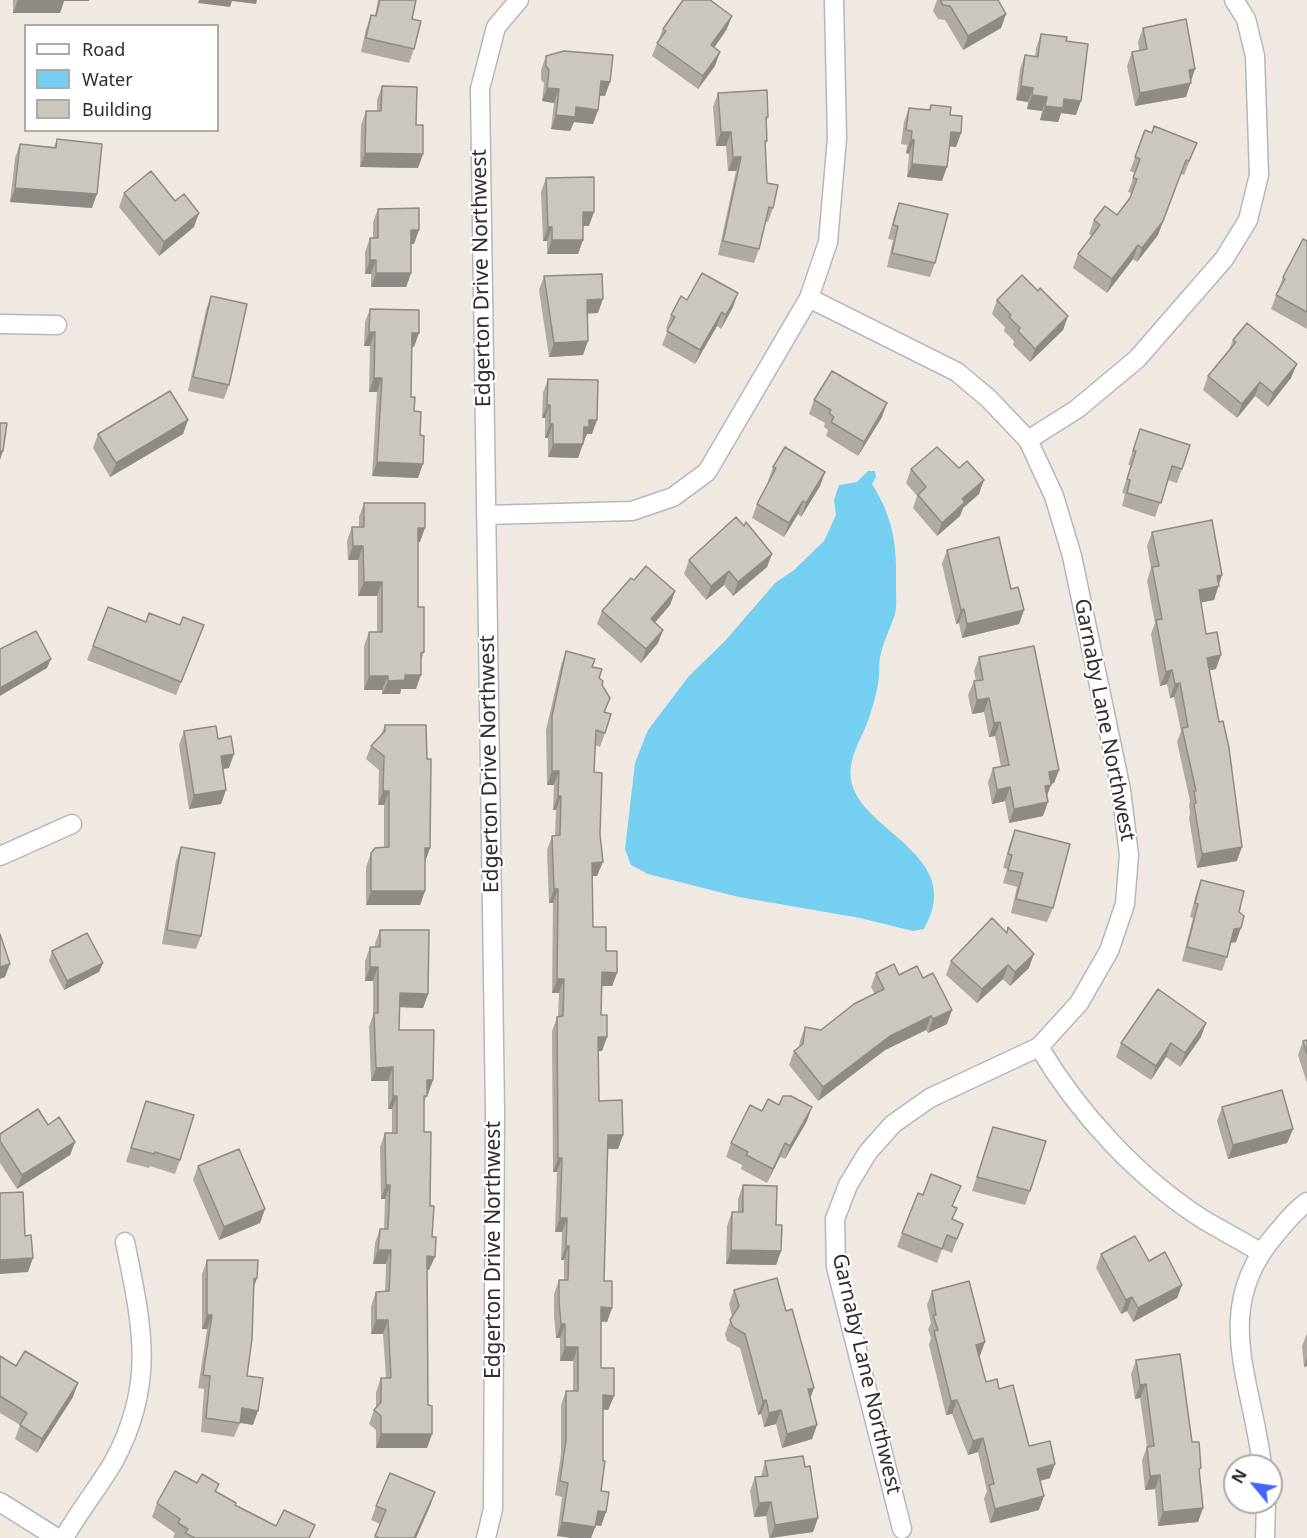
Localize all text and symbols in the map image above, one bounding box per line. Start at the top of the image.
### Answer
legend [24,24,219,132]
text: Road [82,37,125,61]
text: Water [82,67,133,91]
text: Building [82,97,152,121]
street label: Edgerton Drive Northwest [467,149,497,407]
street label: Garnaby Lane Northwest [1068,597,1140,843]
street label: Edgerton Drive Northwest [475,635,505,893]
street label: Edgerton Drive Northwest [481,1121,507,1379]
street label: Garnaby Lane Northwest [826,1251,906,1497]
north arrow [1223,1454,1283,1514]
text: N [1226,1465,1252,1487]

